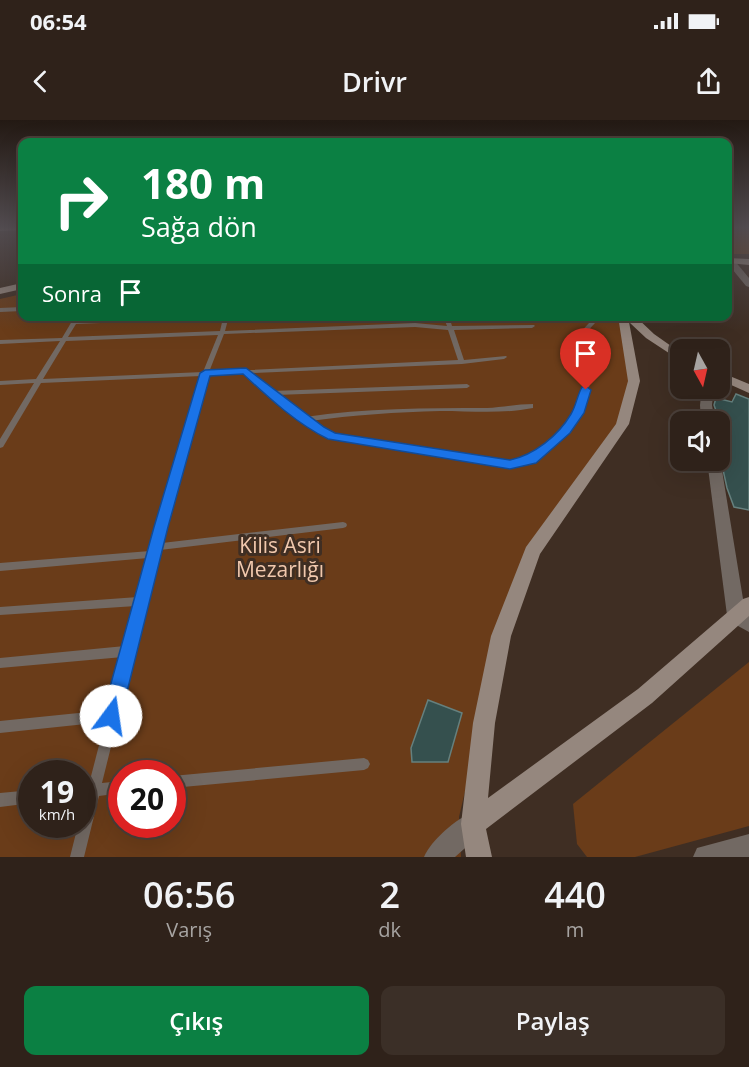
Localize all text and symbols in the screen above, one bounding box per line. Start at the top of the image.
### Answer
text: 06:54 [30,6,87,36]
text: Drivr [342,63,407,100]
icon: back [24,65,57,98]
icon: share [692,65,725,98]
text: 180 m [141,154,265,211]
icon: right [42,162,120,240]
text: Sağa dön [141,208,257,245]
icon: arrive [114,276,147,309]
text: Sonra [42,278,102,308]
pin [560,328,611,390]
icon: arrive [569,337,602,370]
north arrow [670,339,730,399]
map controls [670,339,730,471]
button: sound [670,411,730,471]
park label: Kilis Asri Mezarlığı [236,531,324,583]
position arrow [79,684,143,748]
speed limit sign: 20 [108,760,186,838]
text: 19 [40,771,74,812]
text: km/h [39,804,75,824]
text: 06:56 [143,870,235,919]
text: 2 [379,870,400,919]
text: 440 [544,870,606,919]
text: Varış [166,916,212,943]
text: dk [378,916,401,943]
text: m [566,916,584,943]
button: Çıkış [24,986,369,1055]
button: Paylaş [381,986,725,1055]

